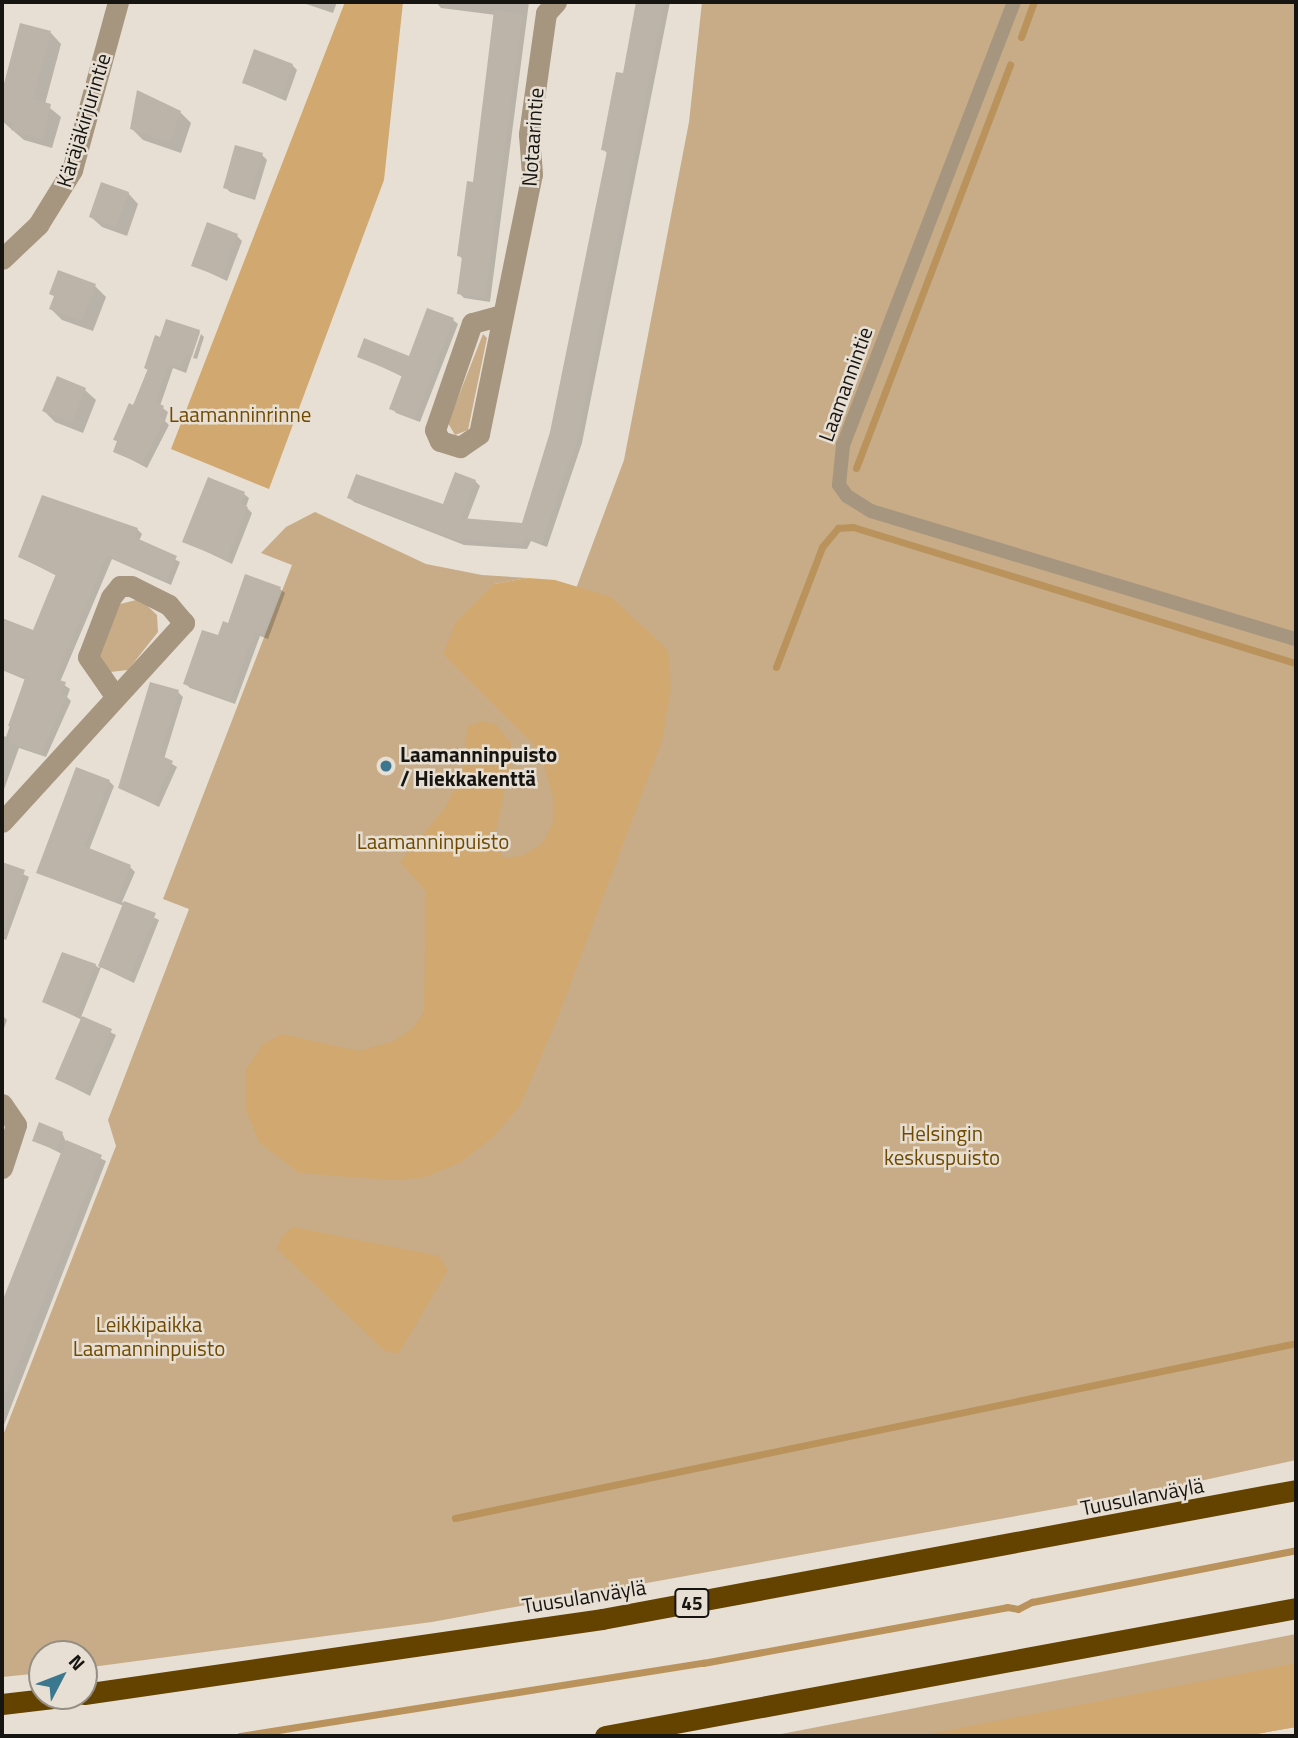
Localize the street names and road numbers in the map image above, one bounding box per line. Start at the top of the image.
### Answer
street label: Käräjäkirjurintie [51,50,115,190]
street label: Notaarintie [516,87,548,187]
street label: Laamannintie [813,323,877,445]
street label: Tuusulanväylä [1078,1472,1206,1520]
street label: Tuusulanväylä [520,1574,648,1618]
road number: 45 [673,1588,711,1618]

